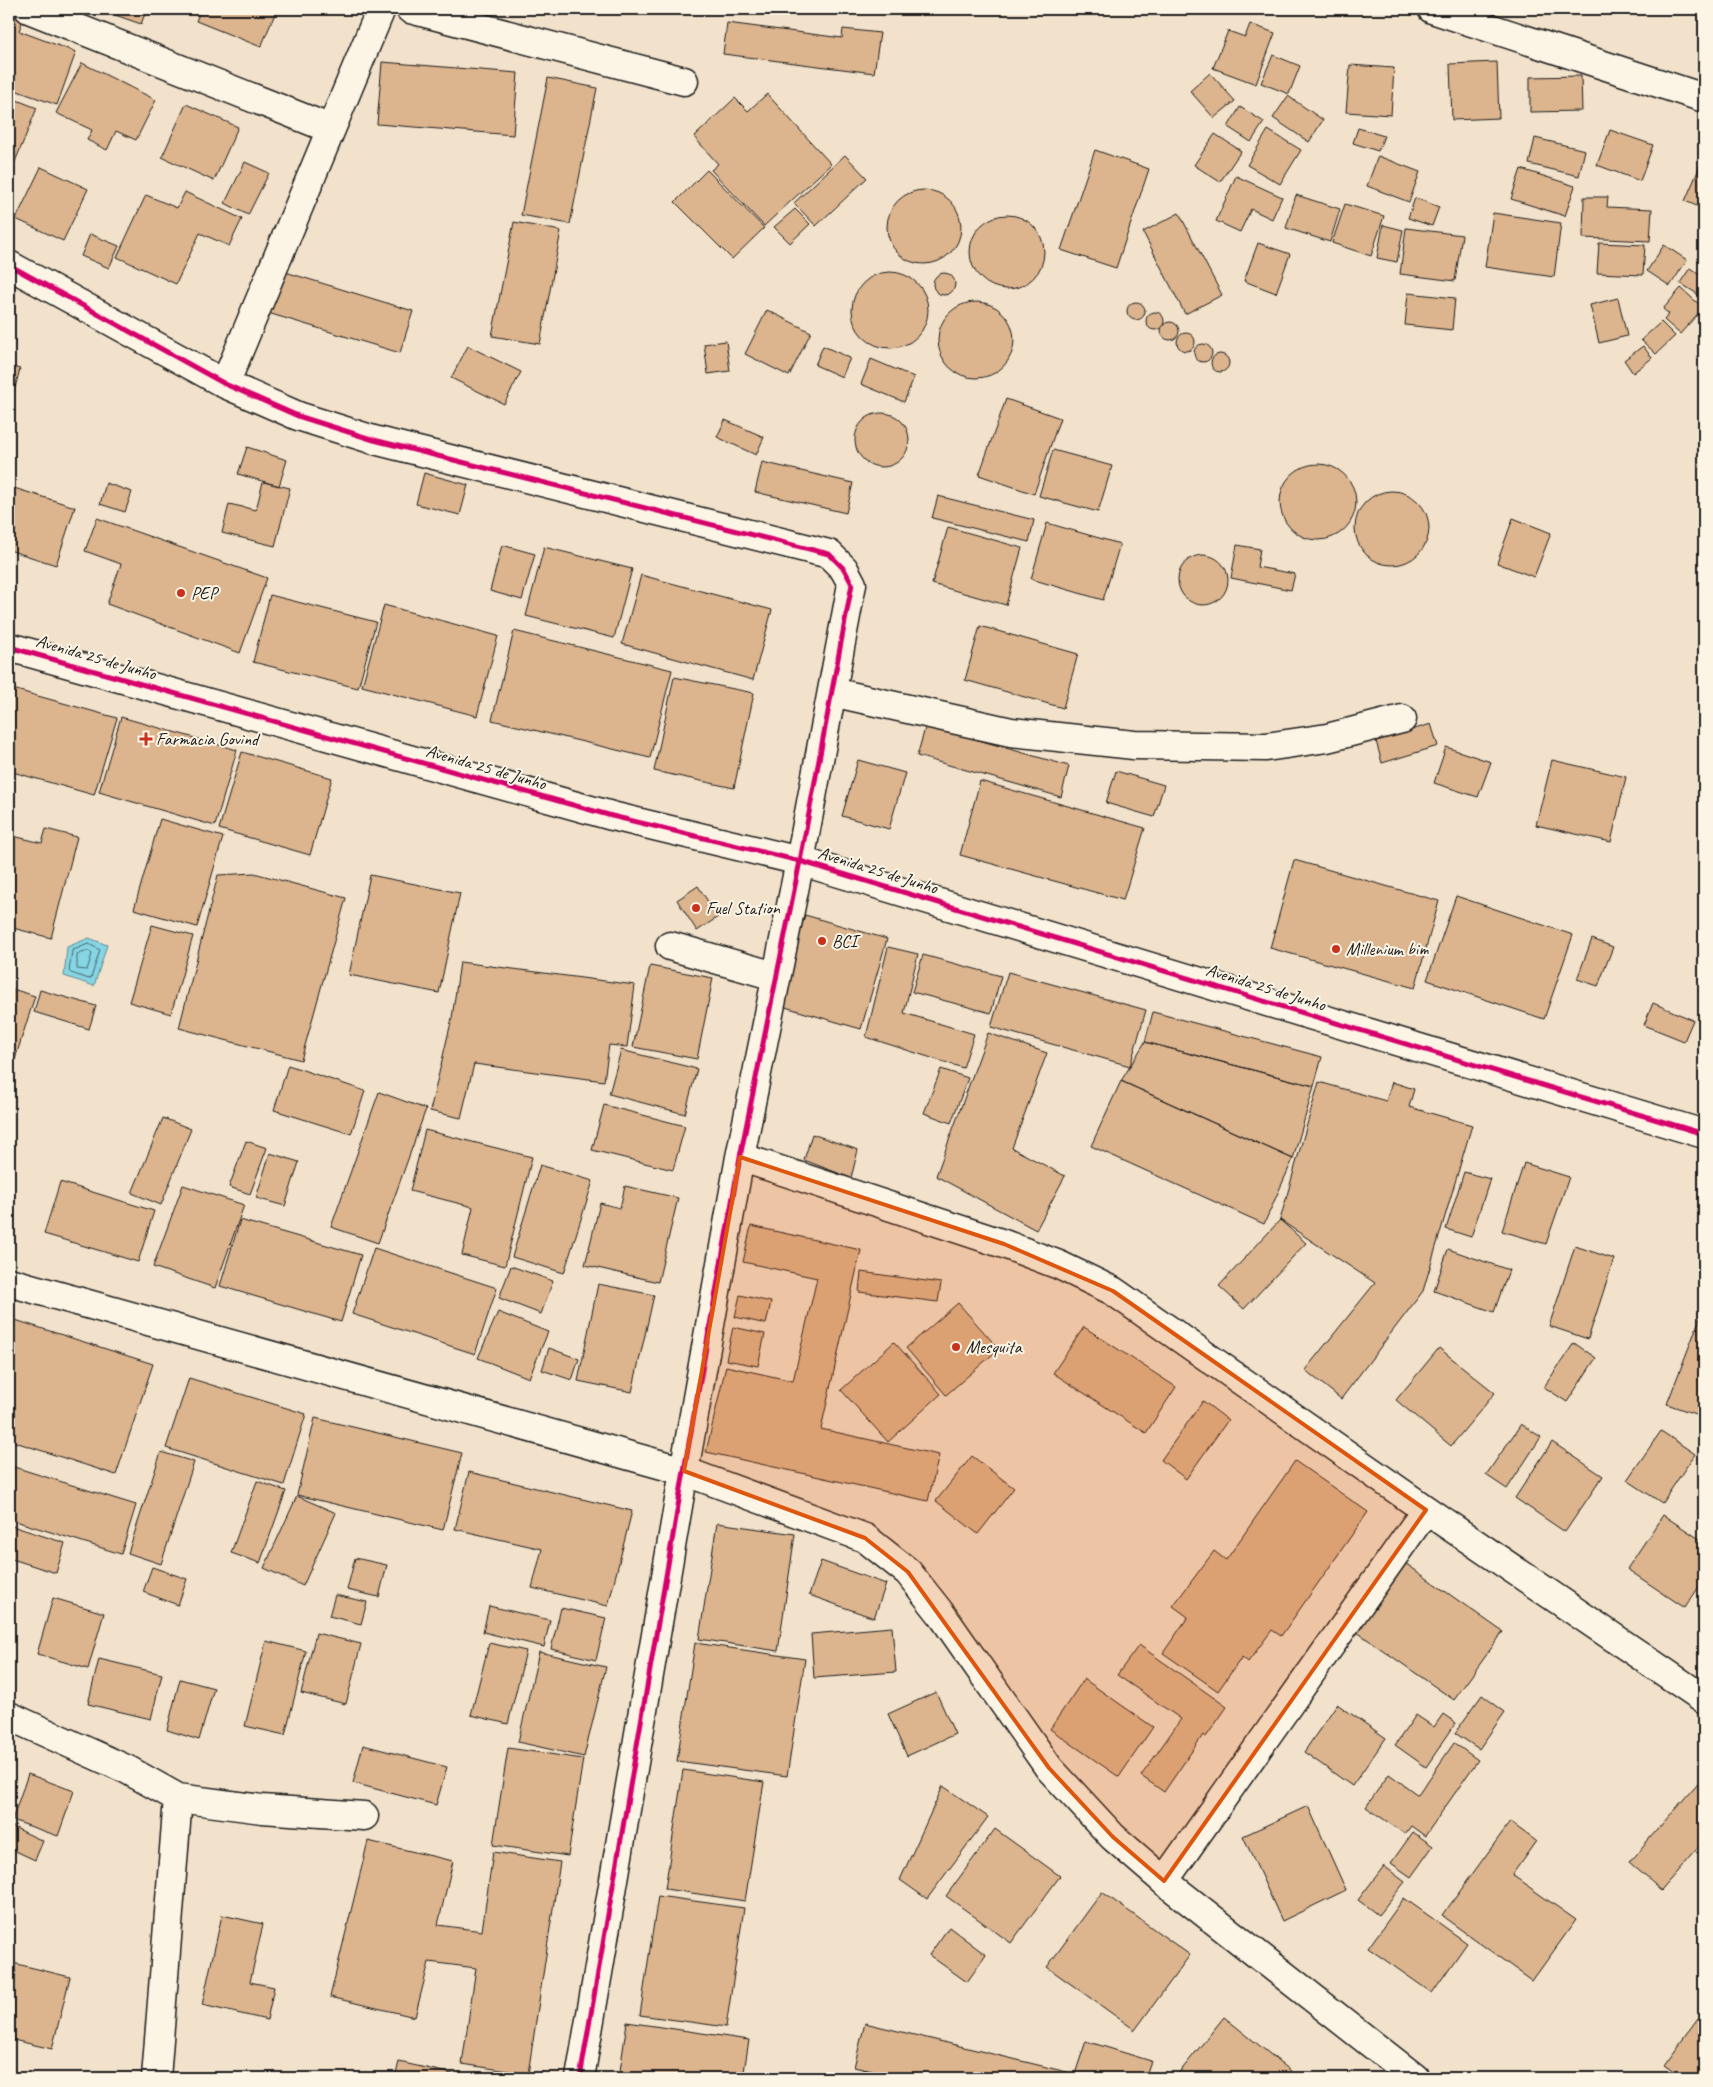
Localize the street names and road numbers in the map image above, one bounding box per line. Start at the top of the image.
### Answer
street label: Avenida 25 de Junho [34,629,160,685]
street label: Avenida 25 de Junho [424,739,550,795]
street label: Avenida 25 de Junho [816,841,942,899]
street label: Avenida 25 de Junho [1204,958,1330,1016]

